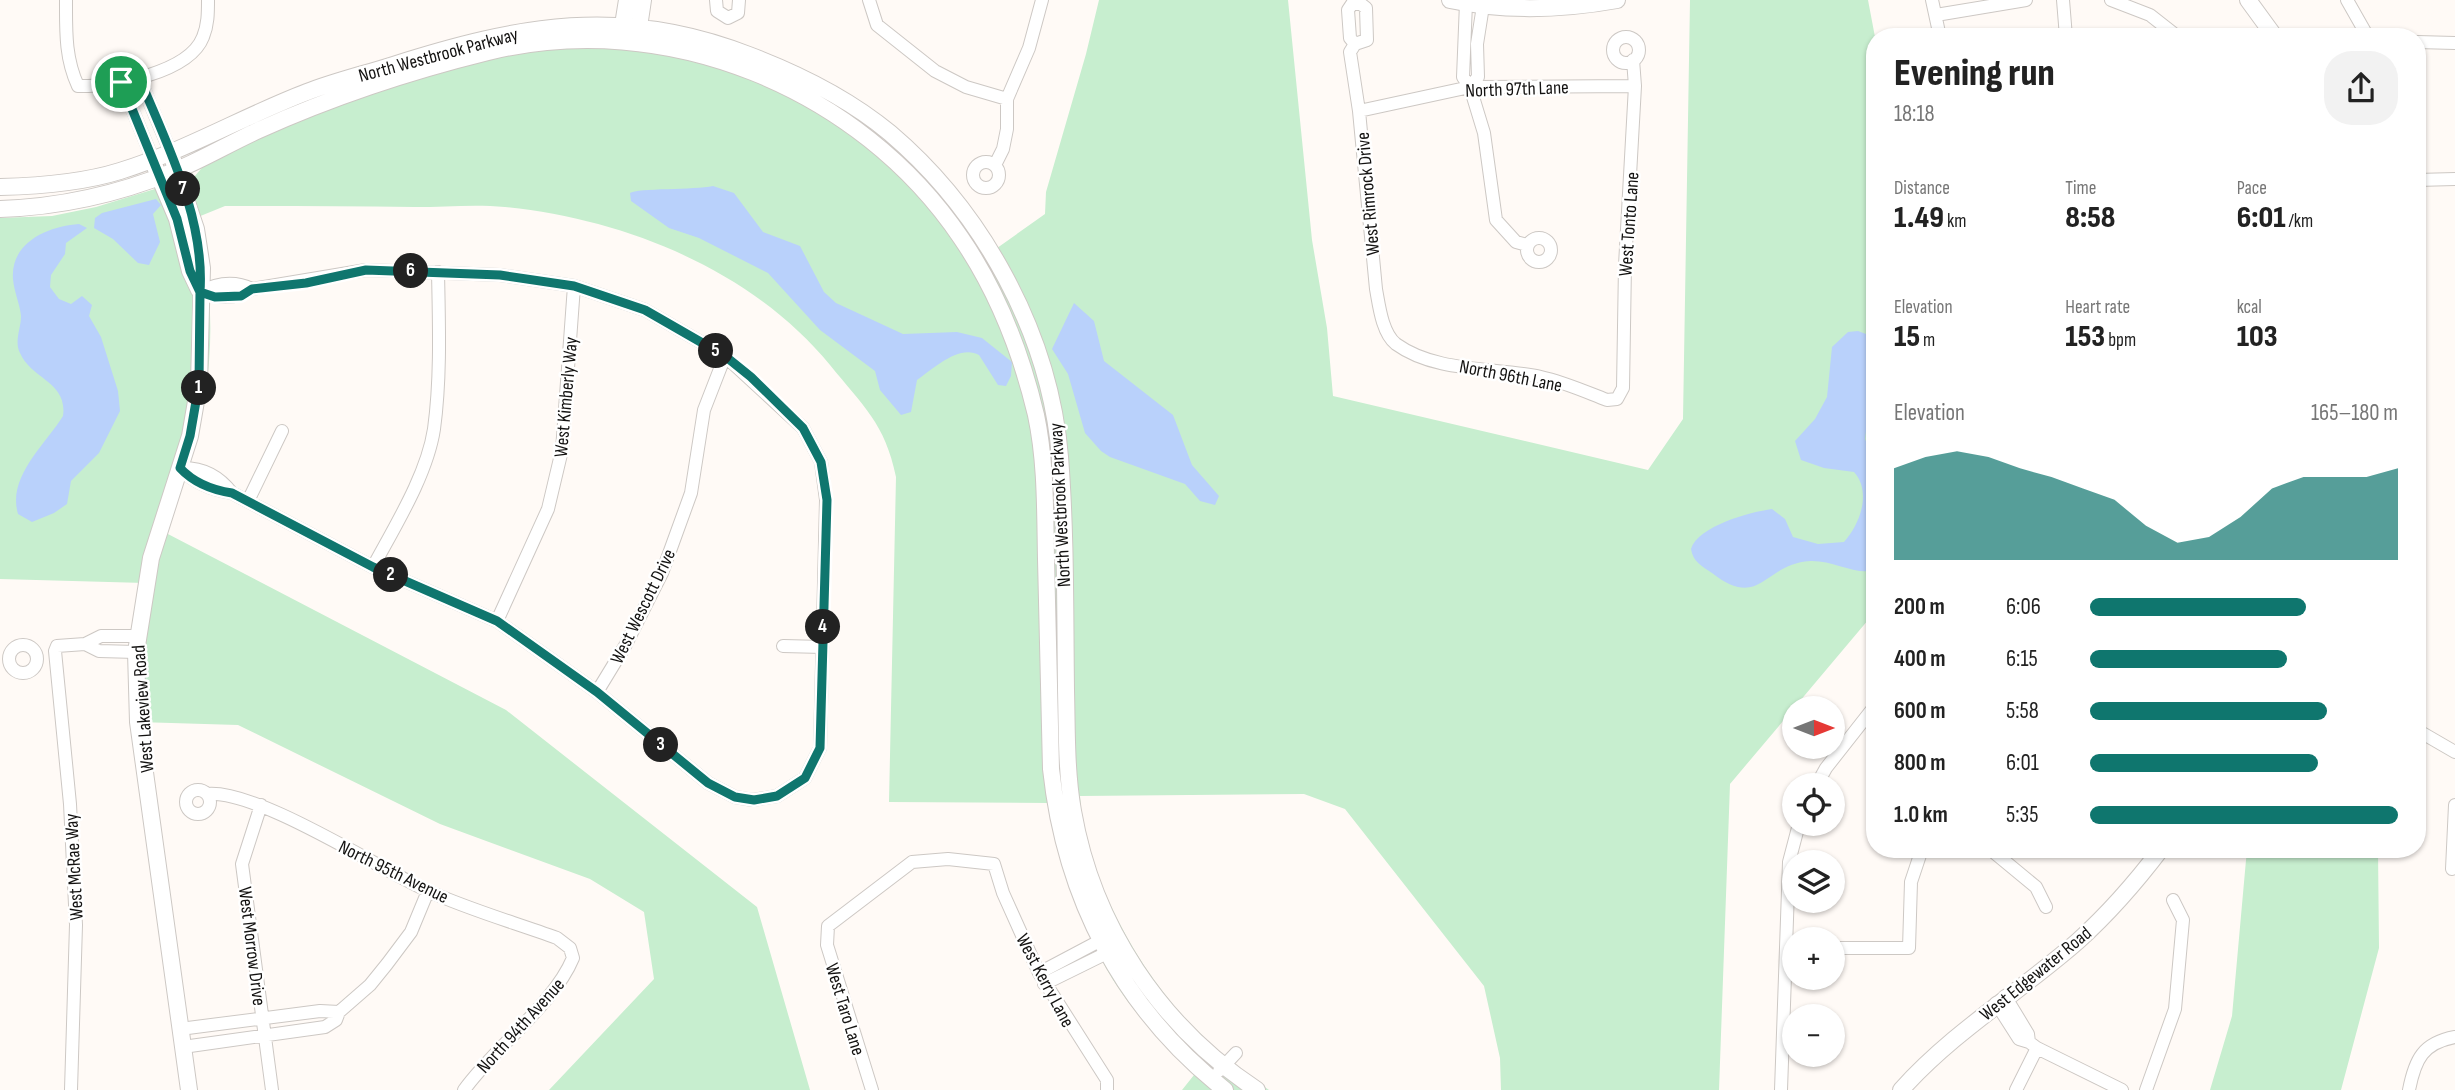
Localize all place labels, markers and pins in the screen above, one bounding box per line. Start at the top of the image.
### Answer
pin [91,52,151,112]
pin: 7 [166,172,200,206]
pin: 6 [394,254,428,288]
pin: 5 [698,334,734,368]
pin: 1 [182,370,216,406]
pin: 2 [374,558,408,592]
pin: 4 [806,610,840,644]
pin: 3 [644,728,678,762]

